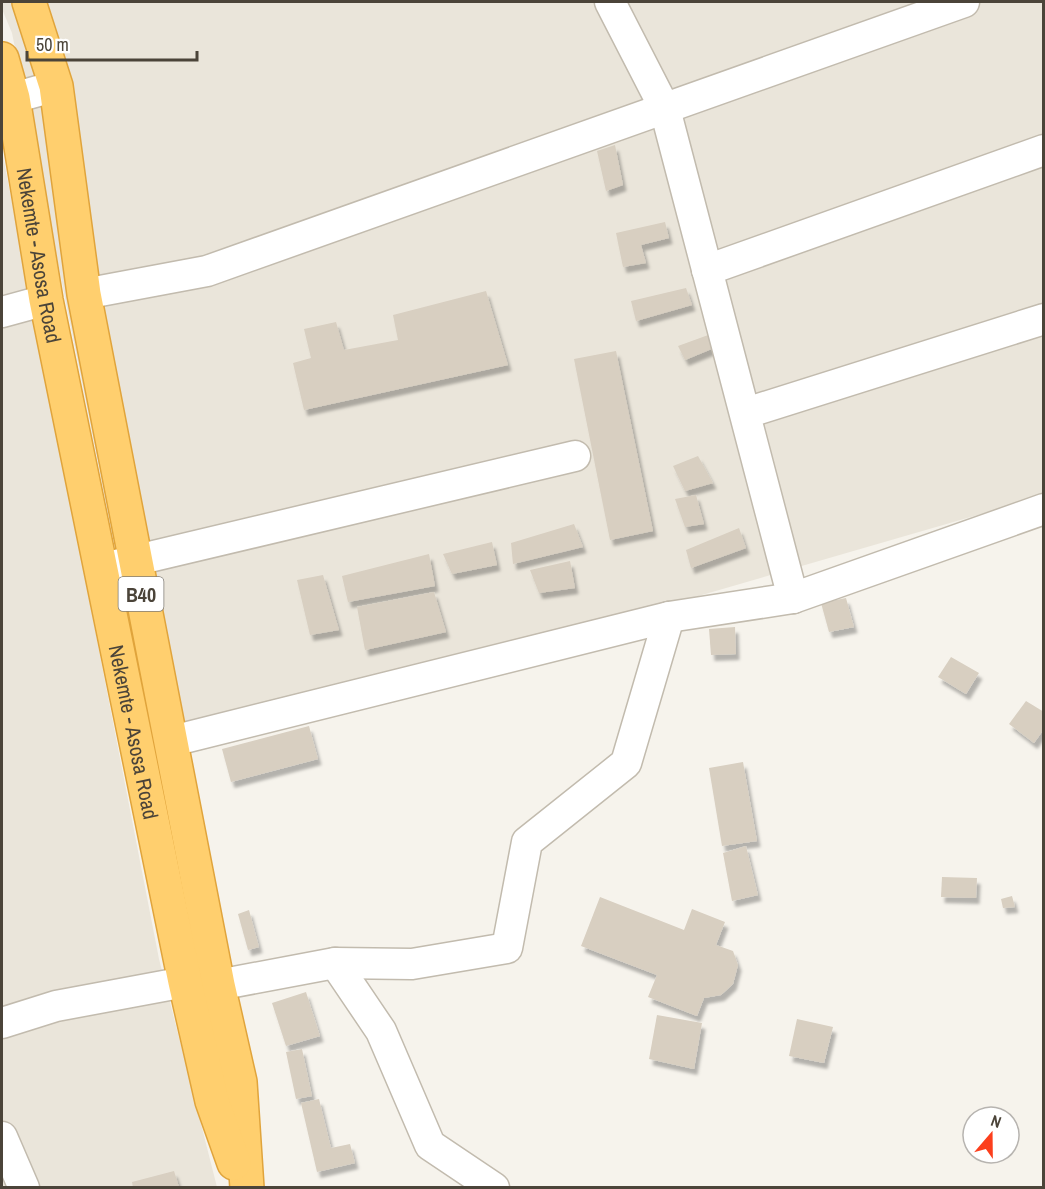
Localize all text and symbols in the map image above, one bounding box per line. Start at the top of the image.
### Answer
scale bar [27,24,196,62]
text: 50 m [36,32,69,57]
street label: Nekemte - Asosa Road [10,166,69,345]
road number: B40 [118,577,164,611]
street label: Nekemte - Asosa Road [102,642,166,822]
north arrow [961,1105,1021,1165]
text: N [988,1109,1004,1133]

